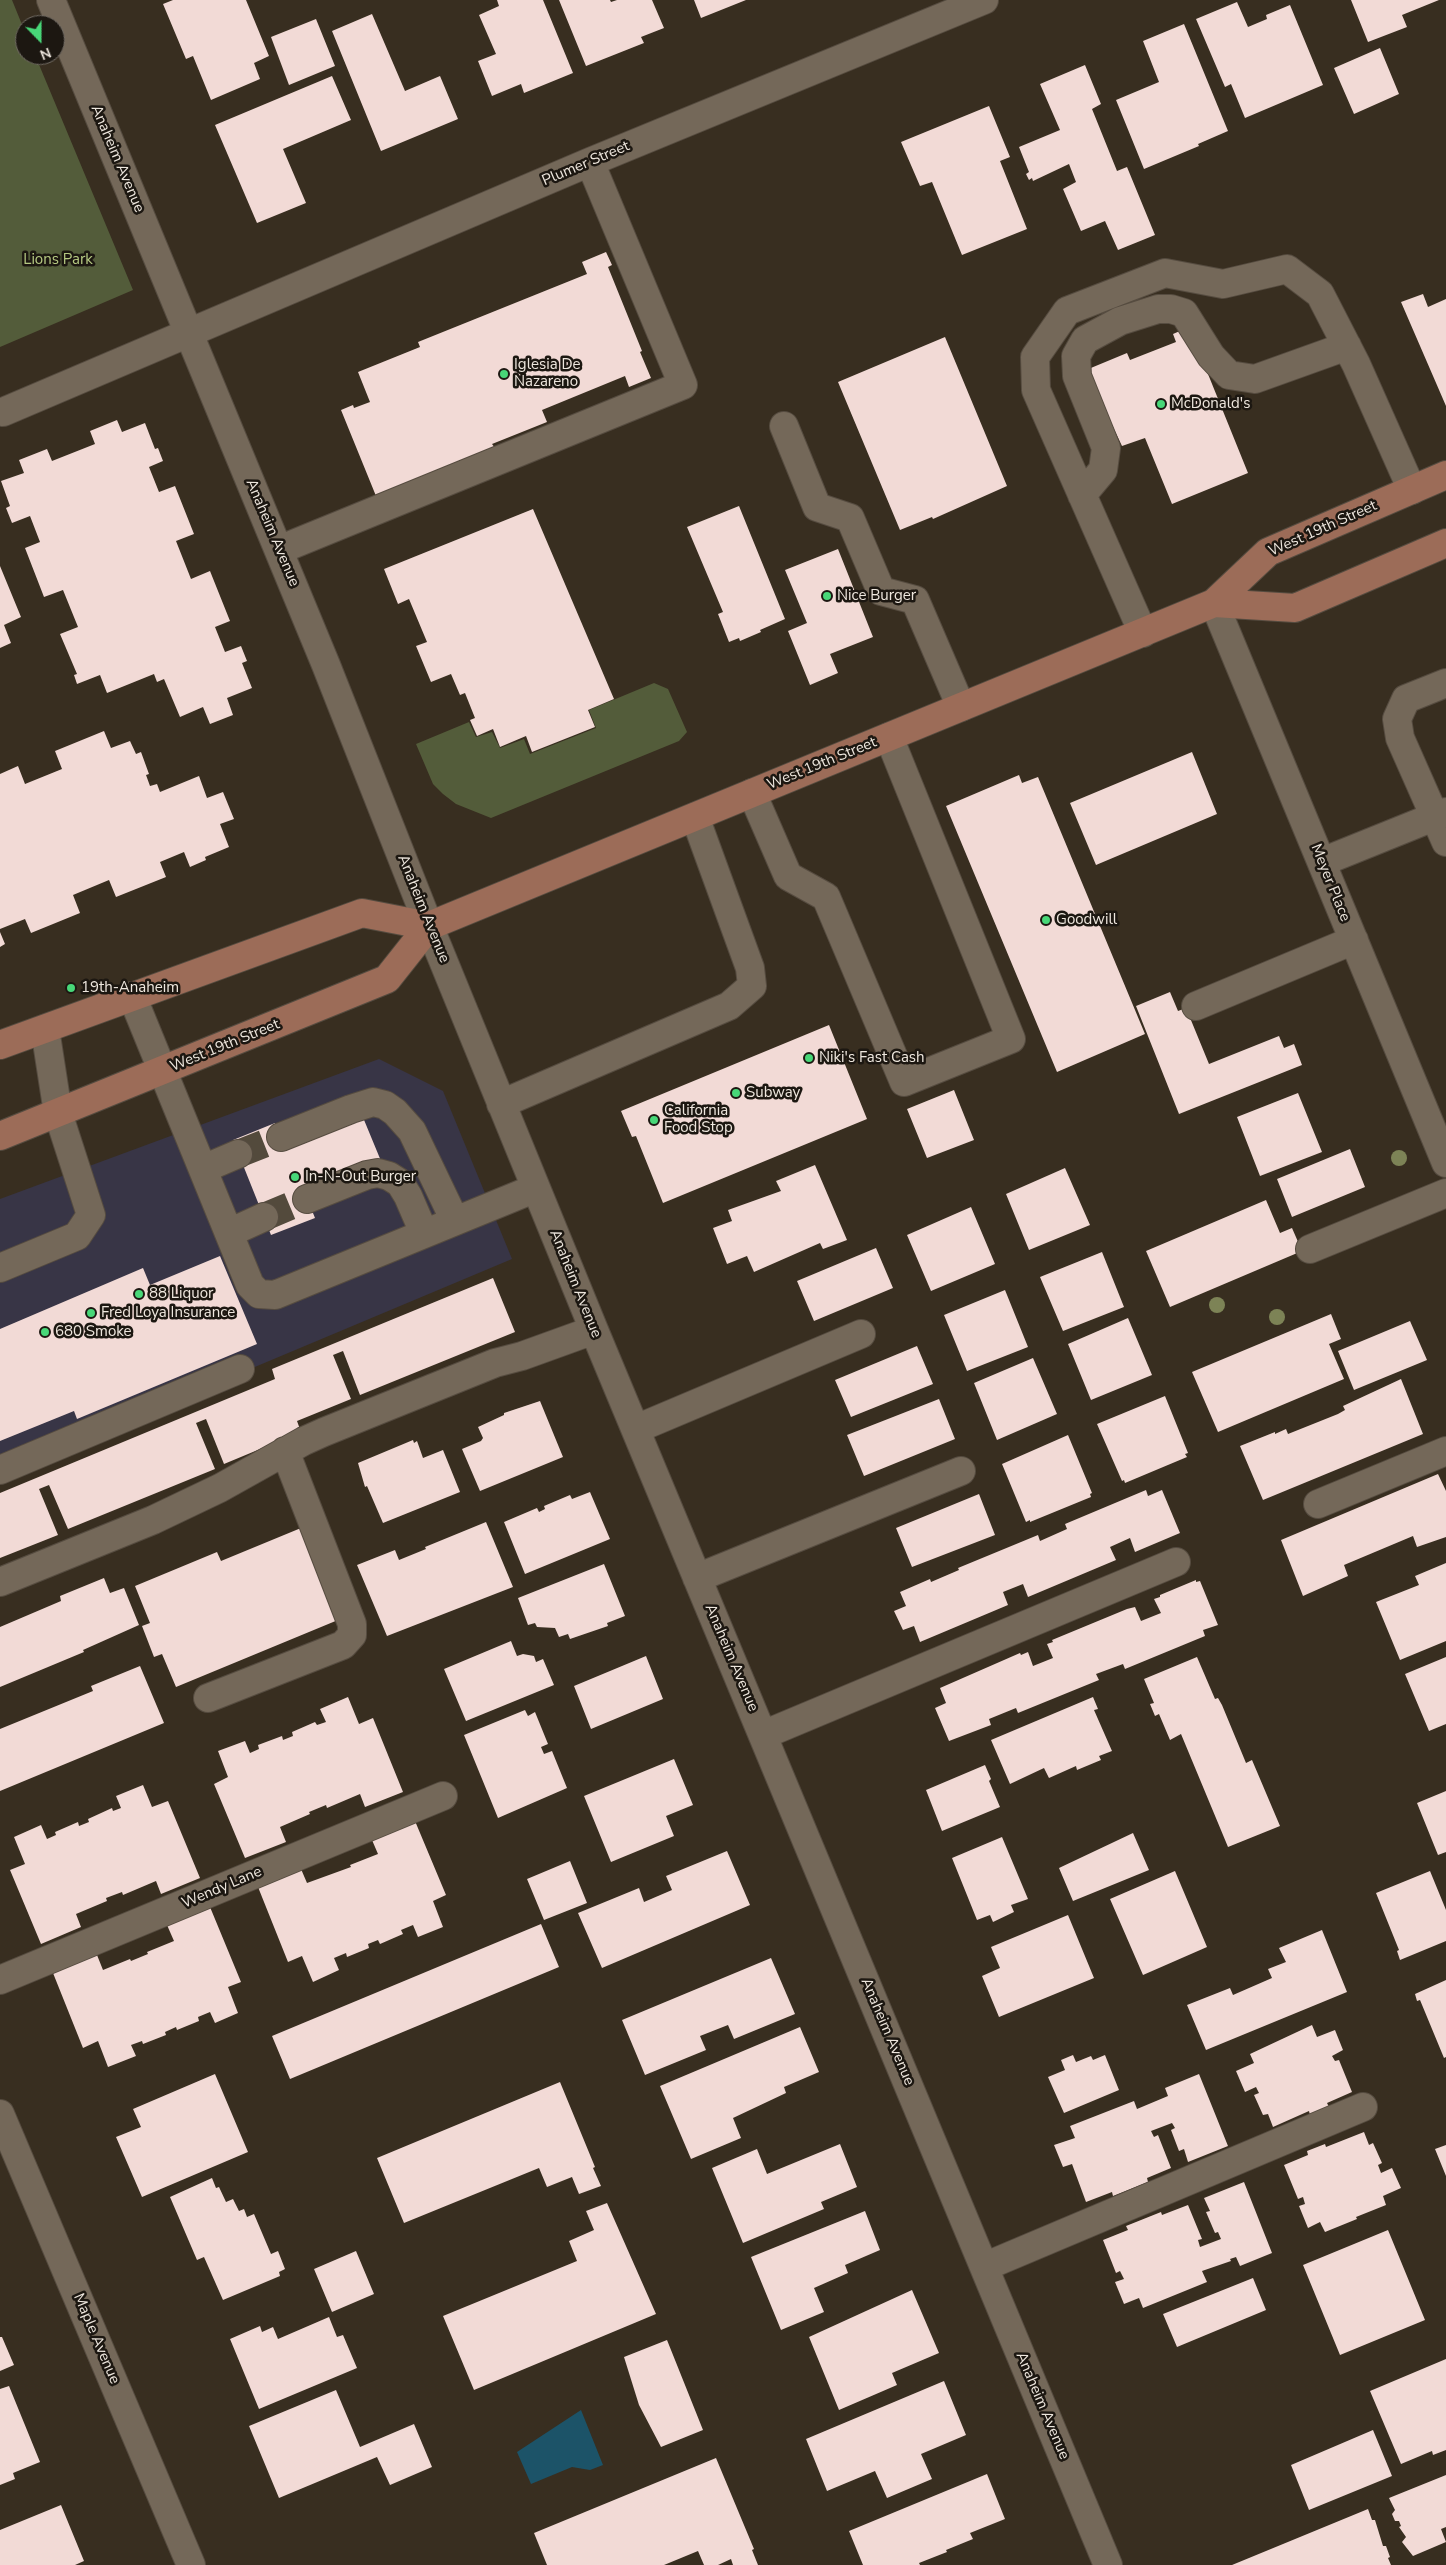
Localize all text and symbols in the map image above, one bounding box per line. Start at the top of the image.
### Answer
north arrow [15,15,65,65]
text: N [37,43,54,64]
street label: Anaheim Avenue [86,102,148,216]
street label: Plumer Street [540,137,632,191]
park label: Lions Park [23,251,93,269]
place label: Iglesia De Nazareno [514,356,581,391]
marker: Iglesia De Nazareno [498,368,510,380]
place label: McDonald's [1171,395,1250,413]
marker: McDonald's [1155,398,1167,410]
street label: Anaheim Avenue [241,476,303,590]
street label: West 19th Street [1266,497,1380,561]
place label: Nice Burger [837,587,916,605]
marker: Nice Burger [821,590,833,602]
street label: West 19th Street [765,734,879,794]
street label: Meyer Place [1306,842,1354,924]
street label: Anaheim Avenue [393,852,453,966]
place label: Goodwill [1056,911,1117,929]
marker: Goodwill [1040,914,1052,926]
place label: 19th-Anaheim [81,979,179,997]
marker: 19th-Anaheim [65,982,77,994]
street label: West 19th Street [168,1016,282,1076]
place label: Niki's Fast Cash [819,1049,925,1067]
marker: Niki's Fast Cash [803,1052,815,1064]
place label: Subway [746,1084,800,1102]
marker: Subway [730,1087,742,1099]
place label: California Food Stop [664,1102,733,1137]
marker: California Food Stop [648,1114,660,1126]
place label: In-N-Out Burger [305,1168,416,1186]
marker: In-N-Out Burger [289,1171,301,1183]
street label: Anaheim Avenue [545,1227,605,1341]
place label: 88 Liquor [149,1285,213,1303]
marker: 88 Liquor [133,1288,145,1300]
place label: Fred Loya Insurance [101,1304,235,1322]
marker: Fred Loya Insurance [85,1307,97,1319]
place label: 680 Smoke [55,1323,132,1341]
marker: 680 Smoke [39,1326,51,1338]
street label: Anaheim Avenue [700,1601,762,1715]
street label: Wendy Lane [179,1863,265,1913]
street label: Anaheim Avenue [856,1975,918,2089]
street label: Maple Avenue [69,2291,123,2387]
street label: Anaheim Avenue [1011,2349,1073,2463]

